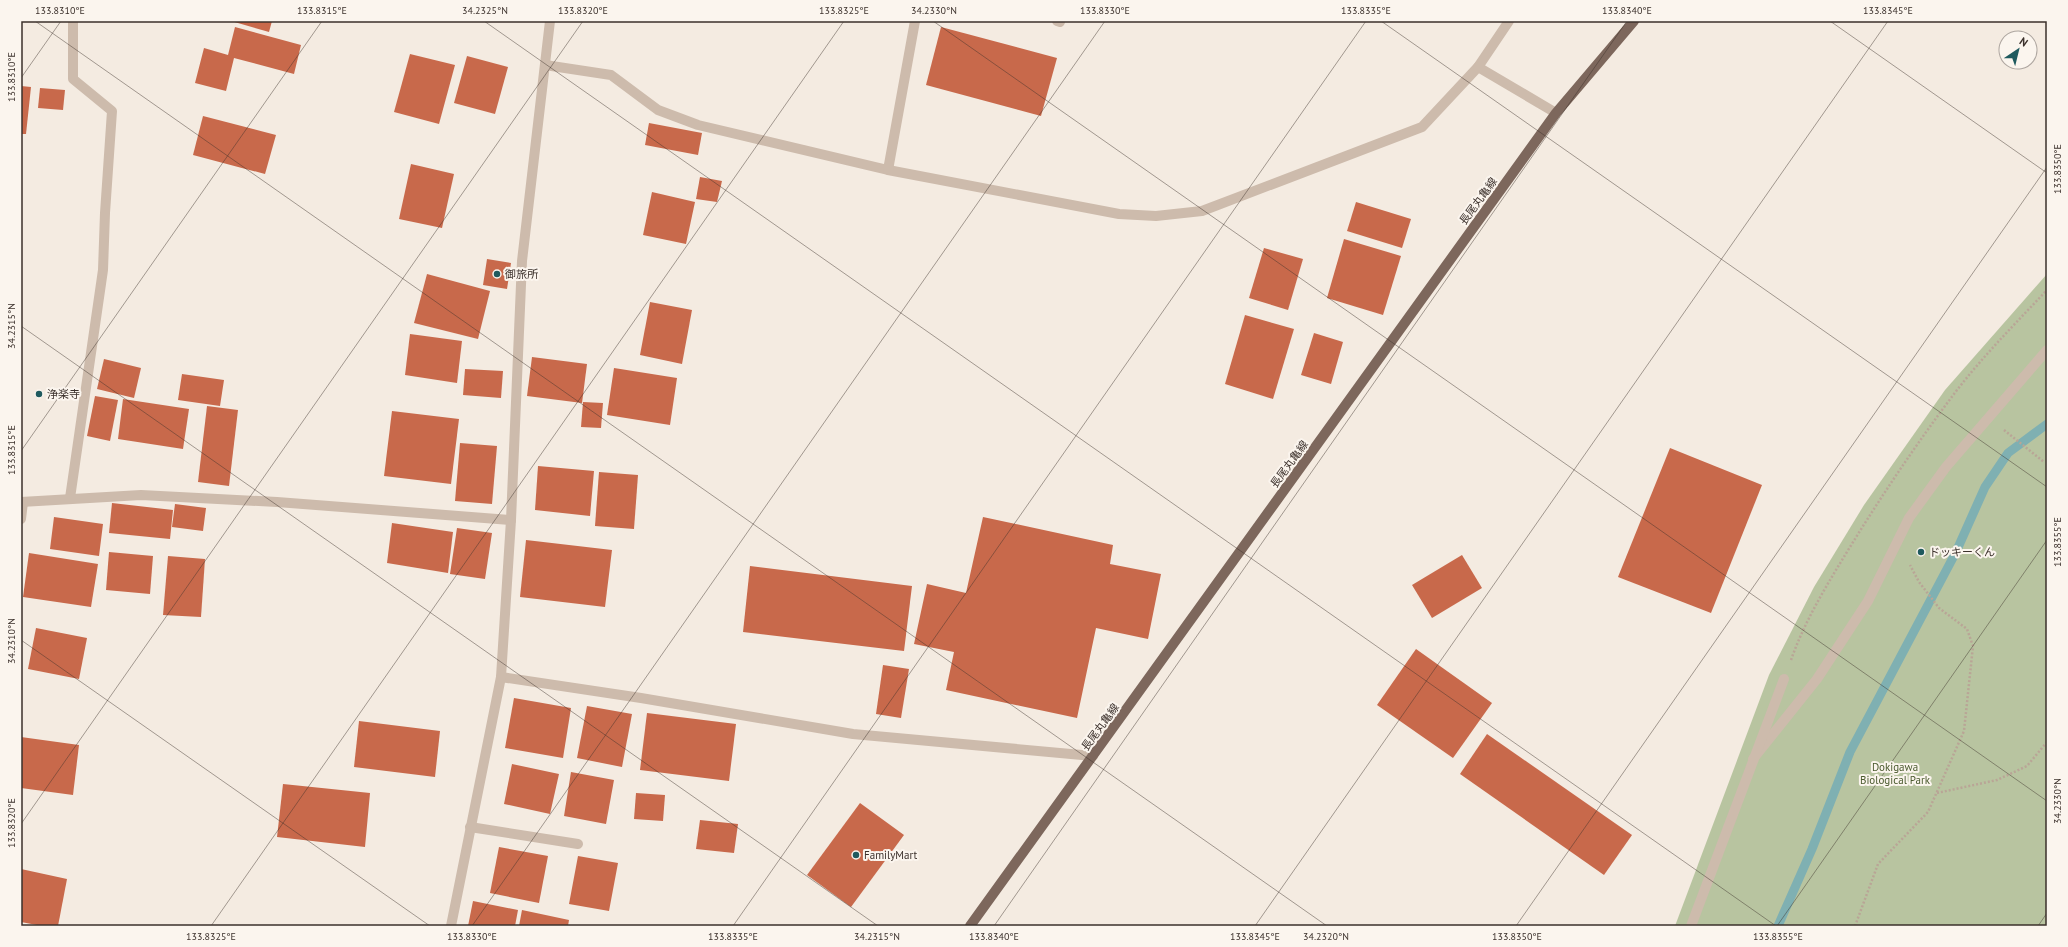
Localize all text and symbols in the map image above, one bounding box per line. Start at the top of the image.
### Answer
text: 133.8310°E [35,4,85,17]
text: 133.8315°E [297,4,347,17]
text: 34.2325°N [462,4,508,17]
text: 133.8320°E [558,4,608,17]
text: 133.8325°E [819,4,869,17]
text: 34.2330°N [911,4,957,17]
text: 133.8330°E [1080,4,1130,17]
text: 133.8335°E [1341,4,1391,17]
text: 133.8340°E [1602,4,1652,17]
text: 133.8345°E [1863,4,1913,17]
north arrow [1998,30,2038,70]
text: N [2017,34,2031,50]
text: 133.8310°E [5,52,18,102]
text: 133.8350°E [2051,144,2064,194]
street label: 長尾丸亀線 [1456,175,1500,227]
place label: 御旅所 [504,267,539,281]
marker: 御旅所 [492,269,502,279]
text: 34.2315°N [5,303,18,349]
place label: 浄楽寺 [47,387,80,401]
marker: 浄楽寺 [34,389,44,399]
text: 133.8315°E [5,425,18,475]
street label: 長尾丸亀線 [1267,438,1311,490]
text: 133.8355°E [2051,517,2064,567]
place label: ドッキーくん [1929,545,1995,559]
marker: ドッキーくん [1916,547,1926,557]
text: 34.2310°N [5,618,18,664]
street label: 長尾丸亀線 [1078,701,1122,753]
park label: Dokigawa Biological Park [1860,760,1931,787]
text: 34.2330°N [2051,778,2064,824]
text: 133.8320°E [5,798,18,848]
place label: FamilyMart [864,848,918,862]
marker: FamilyMart [851,850,861,860]
text: 133.8325°E [186,930,236,943]
text: 133.8330°E [447,930,497,943]
text: 133.8335°E [708,930,758,943]
text: 34.2315°N [854,930,900,943]
text: 133.8340°E [969,930,1019,943]
text: 133.8345°E [1230,930,1280,943]
text: 34.2320°N [1303,930,1349,943]
text: 133.8350°E [1492,930,1542,943]
text: 133.8355°E [1753,930,1803,943]

